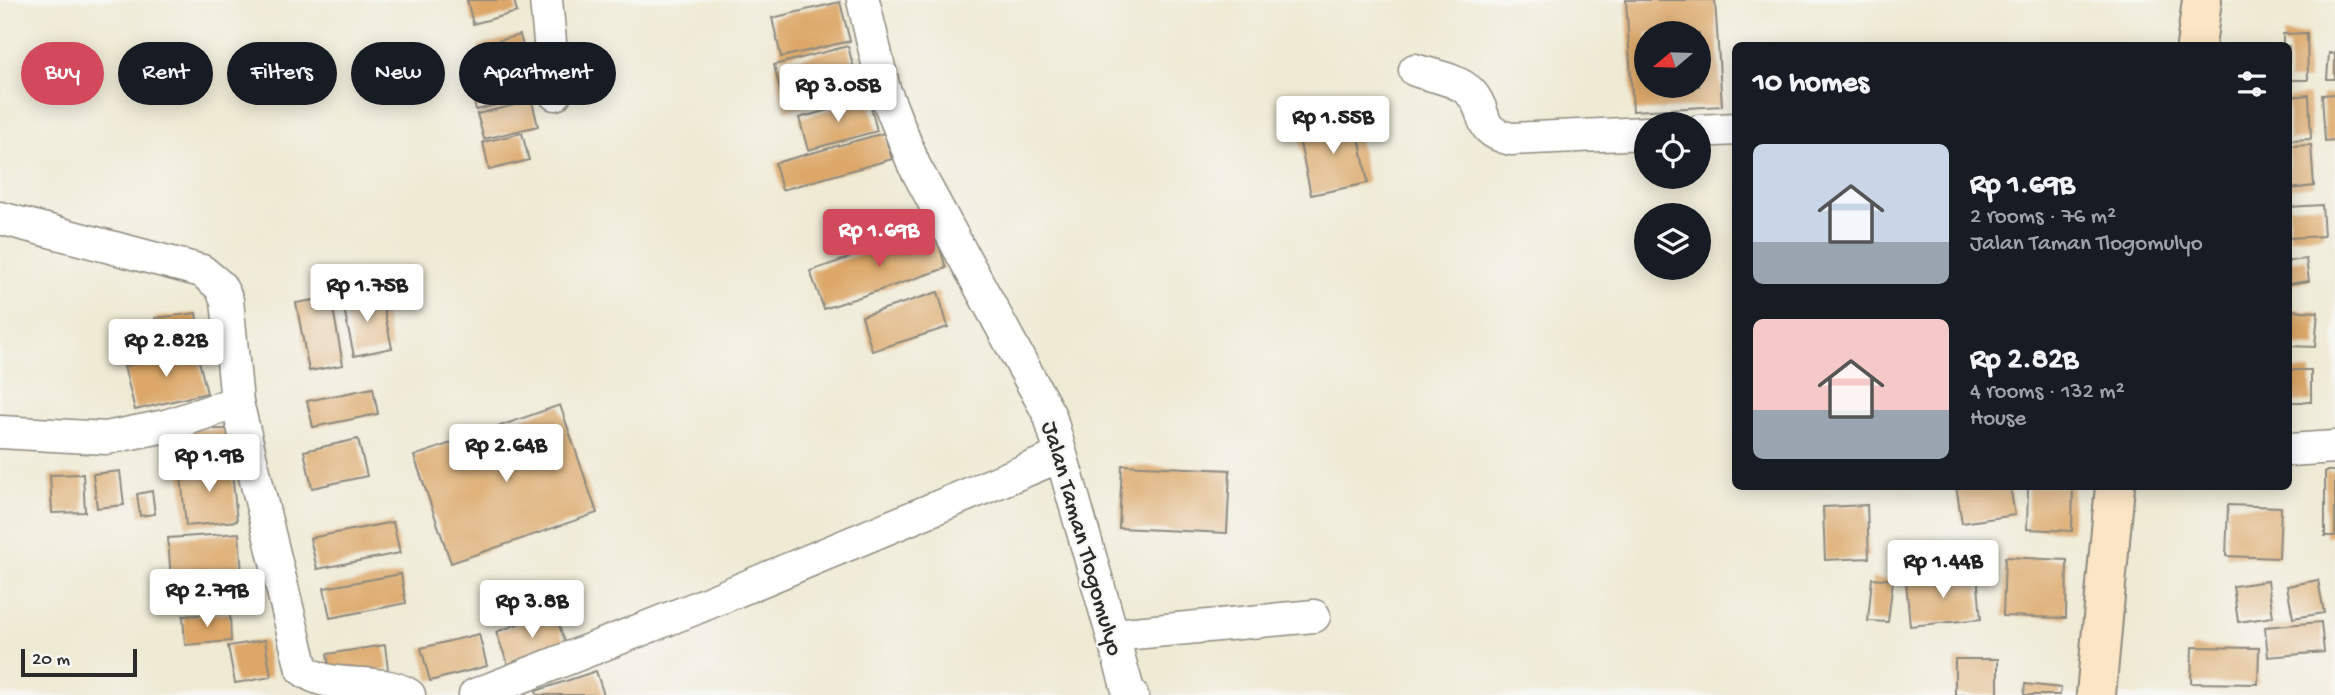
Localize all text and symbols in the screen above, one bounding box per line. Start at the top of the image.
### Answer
north arrow [1634,21,1712,98]
map controls [1634,21,1711,280]
chip: Buy [21,42,104,105]
chip: Rent [118,42,213,105]
chip: Filters [227,42,337,105]
chip: New [351,42,445,105]
chip: Apartment [459,42,616,105]
pin: Rp 3.05B [766,64,910,124]
icon: filters [2233,65,2271,103]
text: 10 homes [1753,67,1869,102]
text: Rp 3.05B [796,73,880,100]
pin: Rp 1.55B [1261,96,1405,156]
text: Rp 1.55B [1292,105,1374,132]
button: locate [1634,112,1711,189]
text: Rp 1.69B [1970,169,2075,204]
icon: home [1809,172,1893,256]
button: layers [1634,203,1711,280]
text: 2 rooms · 76 m² [1970,204,2116,231]
pin: Rp 1.69B [807,210,951,269]
text: Rp 1.69B [839,218,919,245]
text: Jalan Taman Tlogomulyo [1970,231,2203,258]
pin: Rp 1.75B [295,264,439,324]
text: Rp 1.75B [326,273,408,300]
pin: Rp 2.82B [94,320,238,379]
text: Rp 2.82B [125,328,207,355]
text: Rp 2.82B [1970,344,2078,379]
icon: home [1809,347,1893,431]
text: 4 rooms · 132 m² [1970,379,2125,406]
text: House [1970,406,2026,433]
street label: Jalan Taman Tlogomulyo [1033,418,1128,660]
pin: Rp 2.64B [434,424,578,484]
text: Rp 2.64B [465,433,547,460]
pin: Rp 1.9B [144,434,274,494]
text: Rp 1.9B [175,443,243,470]
pin: Rp 1.44B [1871,540,2015,600]
text: Rp 1.44B [1904,549,1982,576]
pin: Rp 2.79B [135,570,279,629]
text: Rp 2.79B [166,578,248,605]
pin: Rp 3.8B [467,580,597,640]
text: Rp 3.8B [496,589,568,616]
scale bar [21,646,136,678]
text: 20 m [32,649,70,672]

